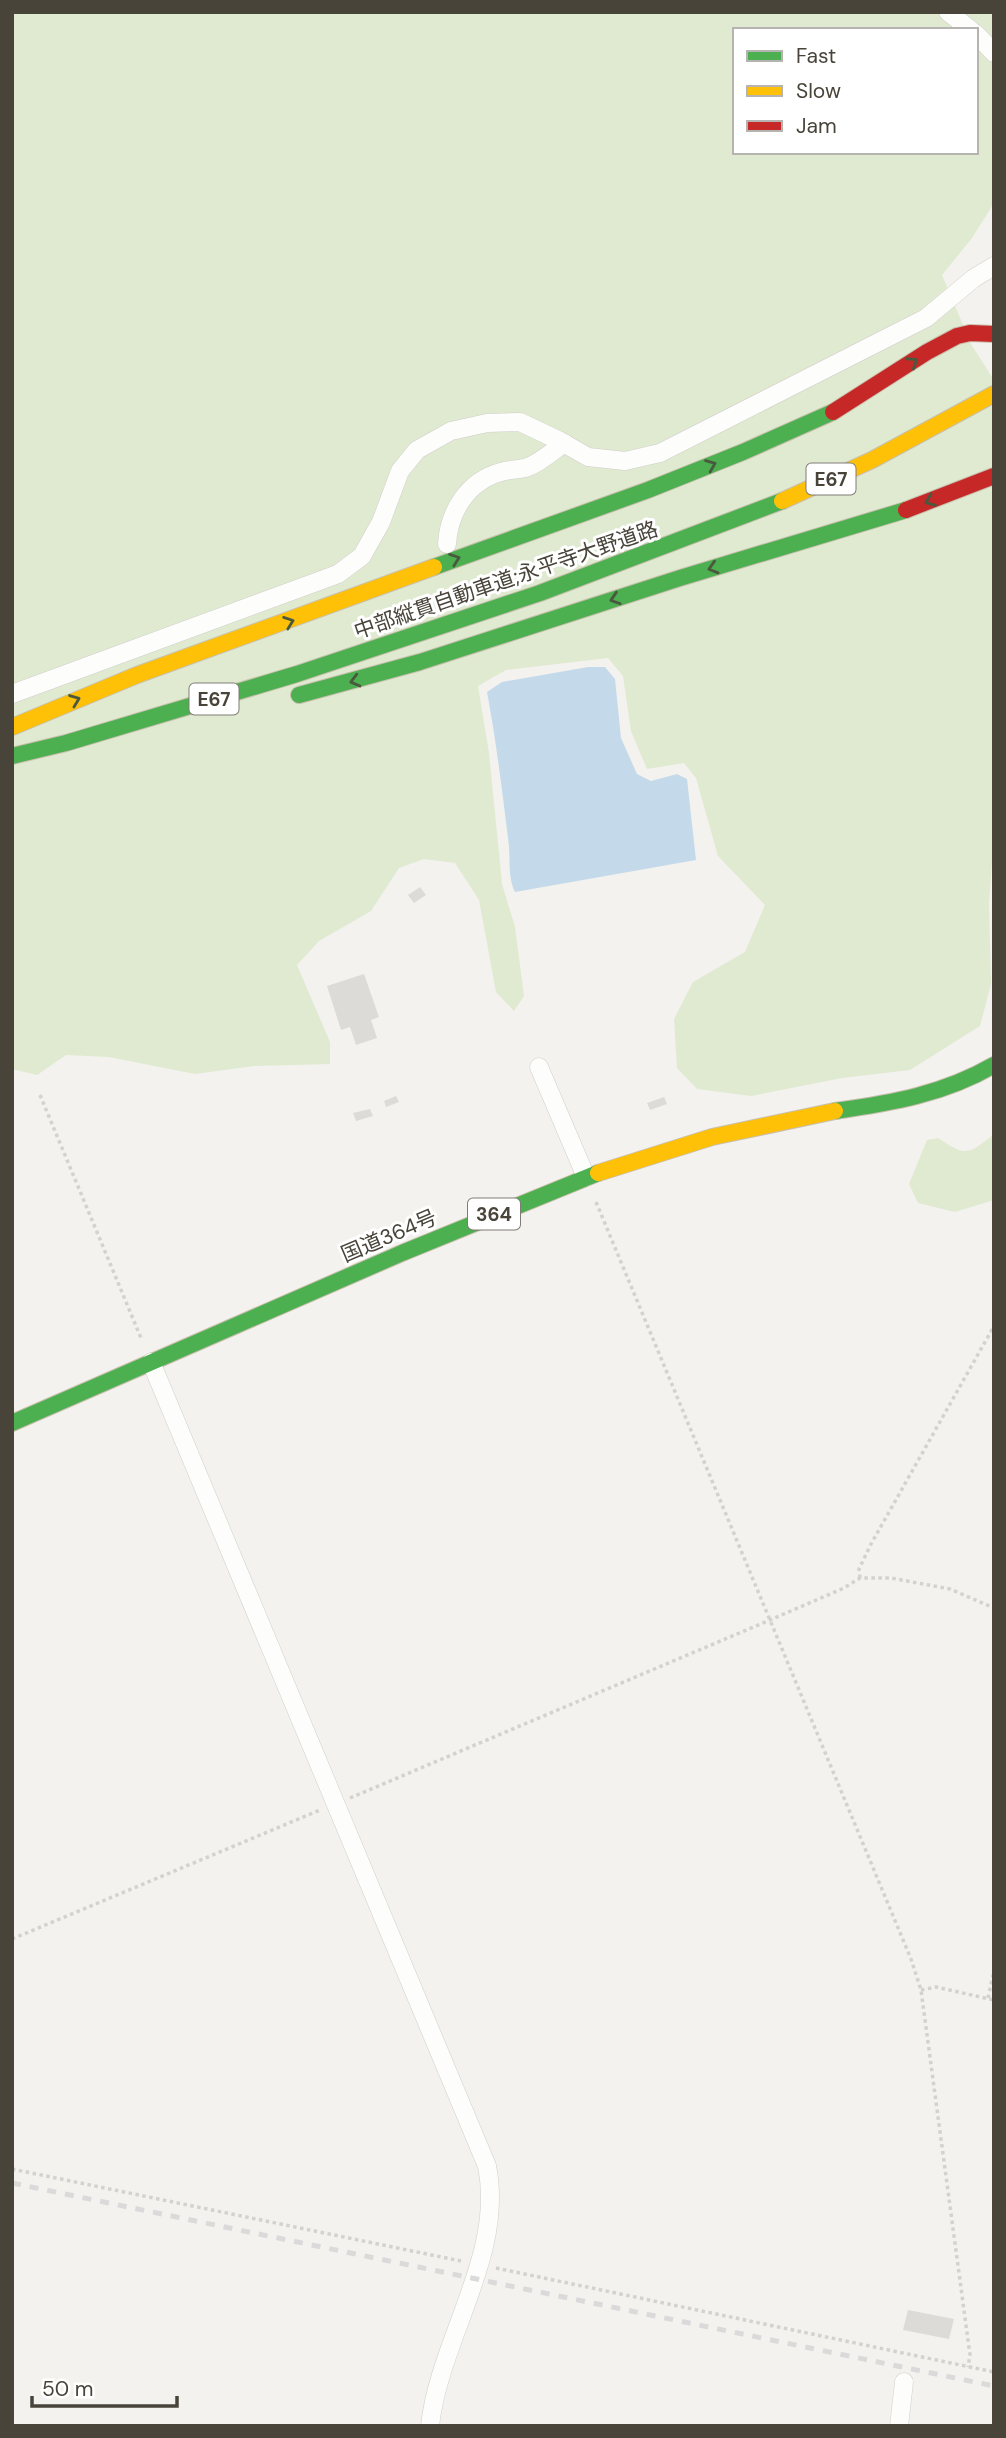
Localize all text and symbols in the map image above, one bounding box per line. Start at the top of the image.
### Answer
legend [733,28,978,154]
text: Fast [796,42,836,70]
text: Slow [796,77,841,105]
text: Jam [796,112,837,140]
one-way arrow [905,357,918,370]
one-way arrow [704,460,716,474]
road number: E67 [806,464,856,494]
one-way arrow [925,492,937,506]
street label: 中部縦貫自動車道;永平寺大野道路 [350,515,662,645]
one-way arrow [448,554,460,568]
one-way arrow [707,560,719,574]
one-way arrow [609,591,621,605]
one-way arrow [282,616,294,630]
one-way arrow [349,673,361,687]
road number: E67 [190,684,238,714]
one-way arrow [68,694,80,708]
road number: 364 [468,1198,520,1230]
street label: 国道364号 [337,1203,441,1269]
scale bar [32,2364,177,2408]
text: 50 m [42,2375,93,2403]

